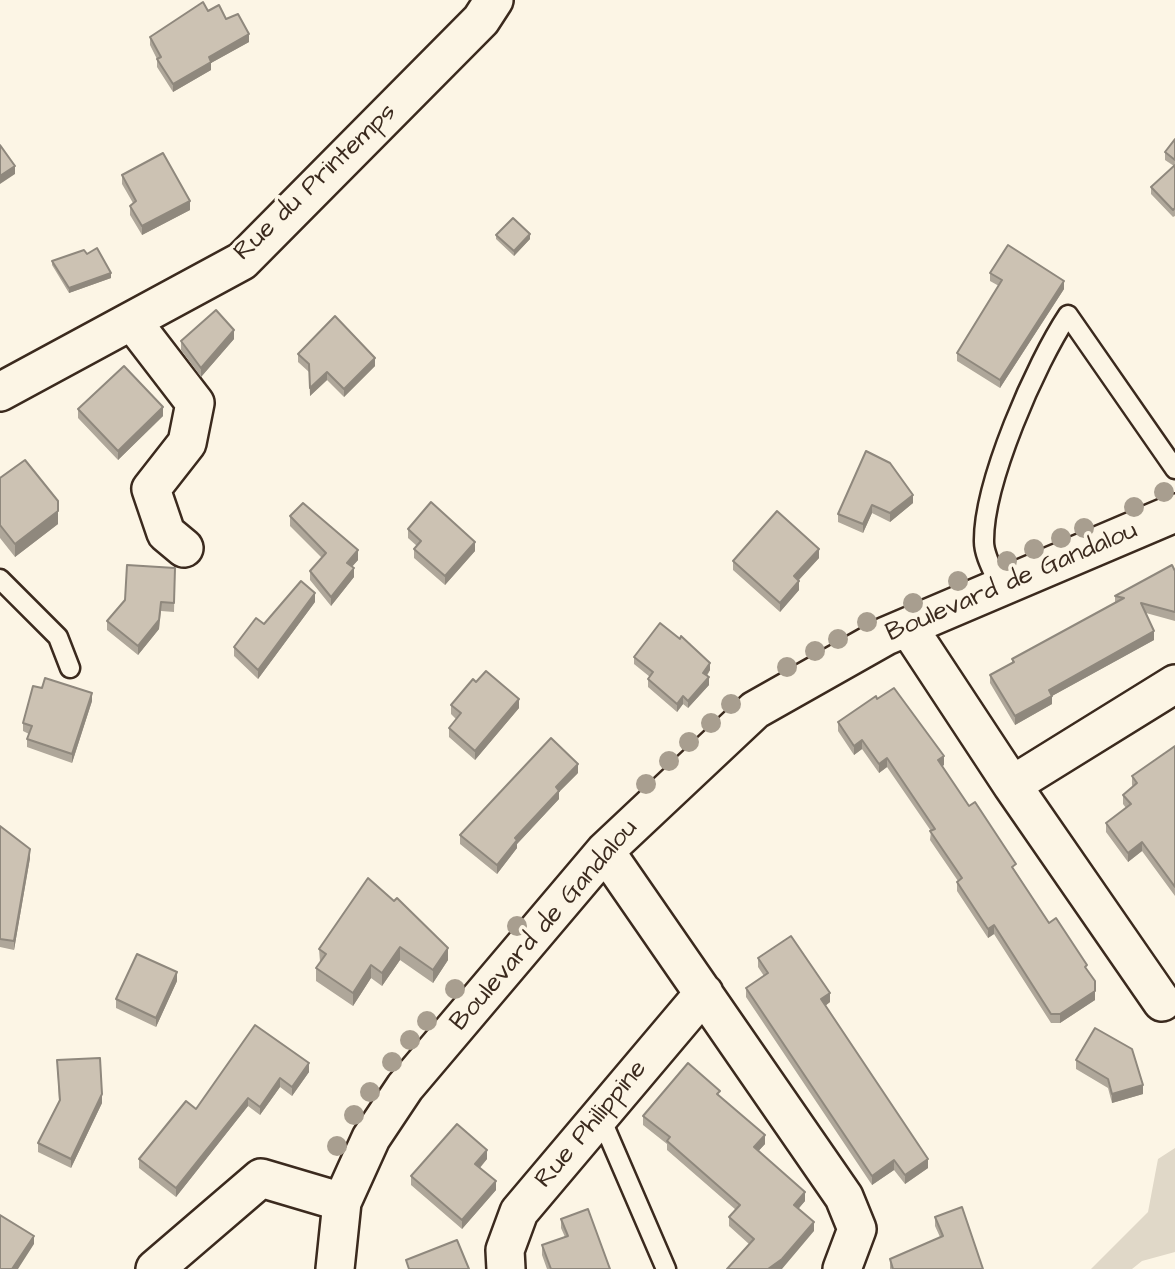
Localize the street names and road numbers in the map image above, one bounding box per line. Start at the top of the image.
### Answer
street label: Rue du Printemps [228,98,404,268]
street label: Boulevard de Gandalou [882,516,1142,650]
street label: Boulevard de Gandalou [445,814,645,1038]
street label: Rue Philippine [529,1055,655,1195]

